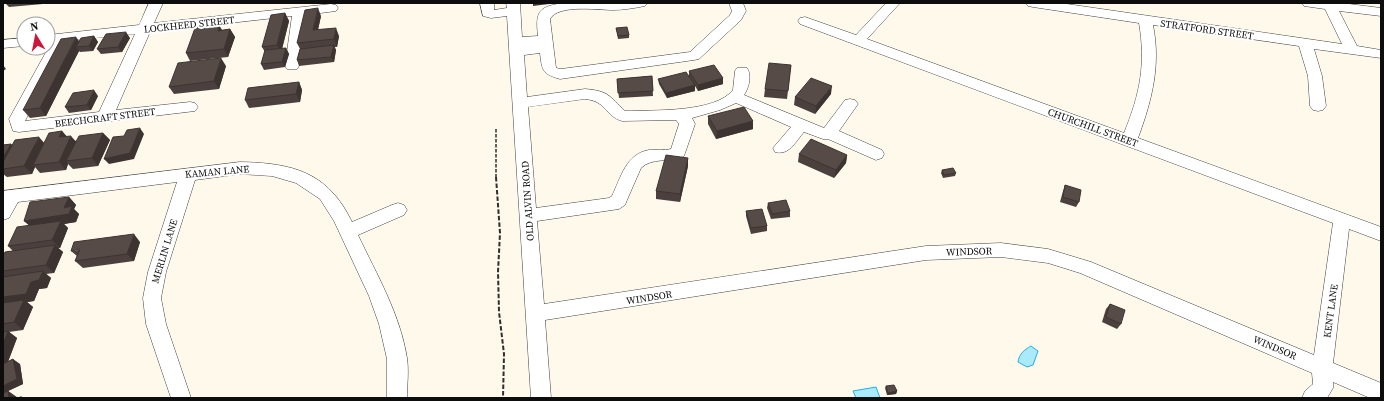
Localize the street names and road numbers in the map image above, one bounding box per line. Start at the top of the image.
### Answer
street label: LOCKHEED STREET [143,13,235,36]
street label: STRATFORD STREET [1160,17,1254,42]
street label: BEECHCRAFT STREET [54,105,156,130]
street label: CHURCHILL STREET [1046,105,1140,150]
street label: OLD ALVIN ROAD [518,161,537,241]
street label: KAMAN LANE [184,162,250,181]
street label: MERLIN LANE [149,217,180,285]
street label: WINDSOR [946,244,993,259]
street label: KENT LANE [1320,283,1341,339]
street label: WINDSOR [625,287,673,308]
street label: WINDSOR [1251,332,1299,363]

